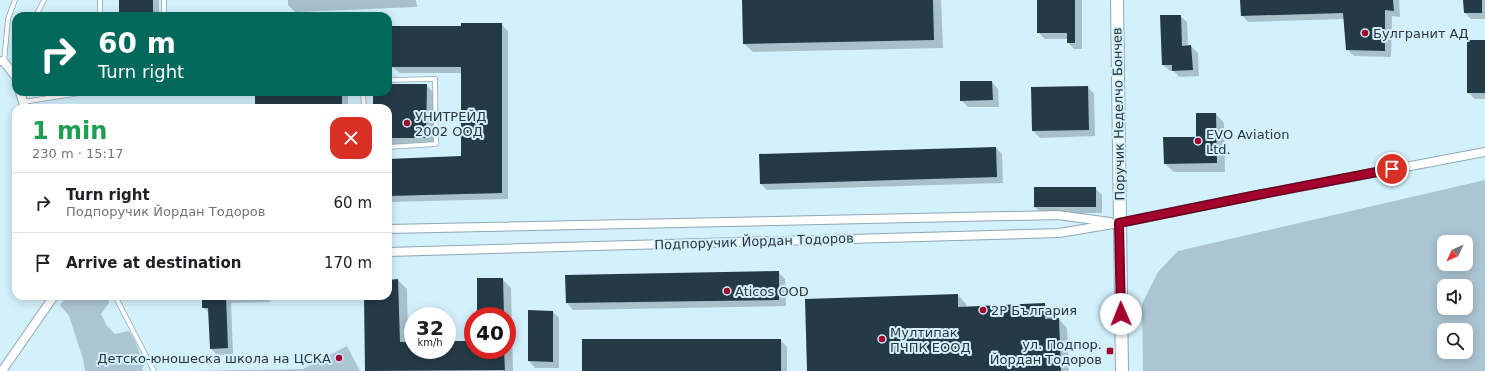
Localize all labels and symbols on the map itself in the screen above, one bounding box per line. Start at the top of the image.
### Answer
place label: Булгранит АД [1373,26,1469,41]
street label: Поручик Неделчо Бончев [1109,27,1128,201]
marker: Булгранит АД [1360,28,1370,38]
place label: УНИТРЕЙД 2002 ООД [415,109,486,139]
marker: УНИТРЕЙД 2002 ООД [402,118,412,128]
place label: EVO Aviation Ltd. [1206,127,1290,157]
marker: EVO Aviation Ltd. [1193,136,1203,146]
pin [1375,152,1409,186]
street label: Подпоручик Йордан Тодоров [654,231,854,252]
north arrow [1437,235,1473,271]
place label: Aticos OOD [735,284,809,299]
marker: Aticos OOD [722,286,732,296]
position arrow [1100,293,1142,335]
place label: 2Р България [991,303,1077,318]
marker: 2Р България [978,305,988,315]
speed limit sign: 40 [464,307,516,359]
place label: Мултипак ПЧПК ЕООД [890,325,971,355]
marker: Мултипак ПЧПК ЕООД [877,334,887,344]
place label: ул. Подпор. Йордан Тодоров [990,337,1102,367]
marker: ул. Подпор. Йордан Тодоров [1105,346,1115,356]
place label: Детско-юношеска школа на ЦСКА [97,351,331,366]
marker: Детско-юношеска школа на ЦСКА [334,353,344,363]

